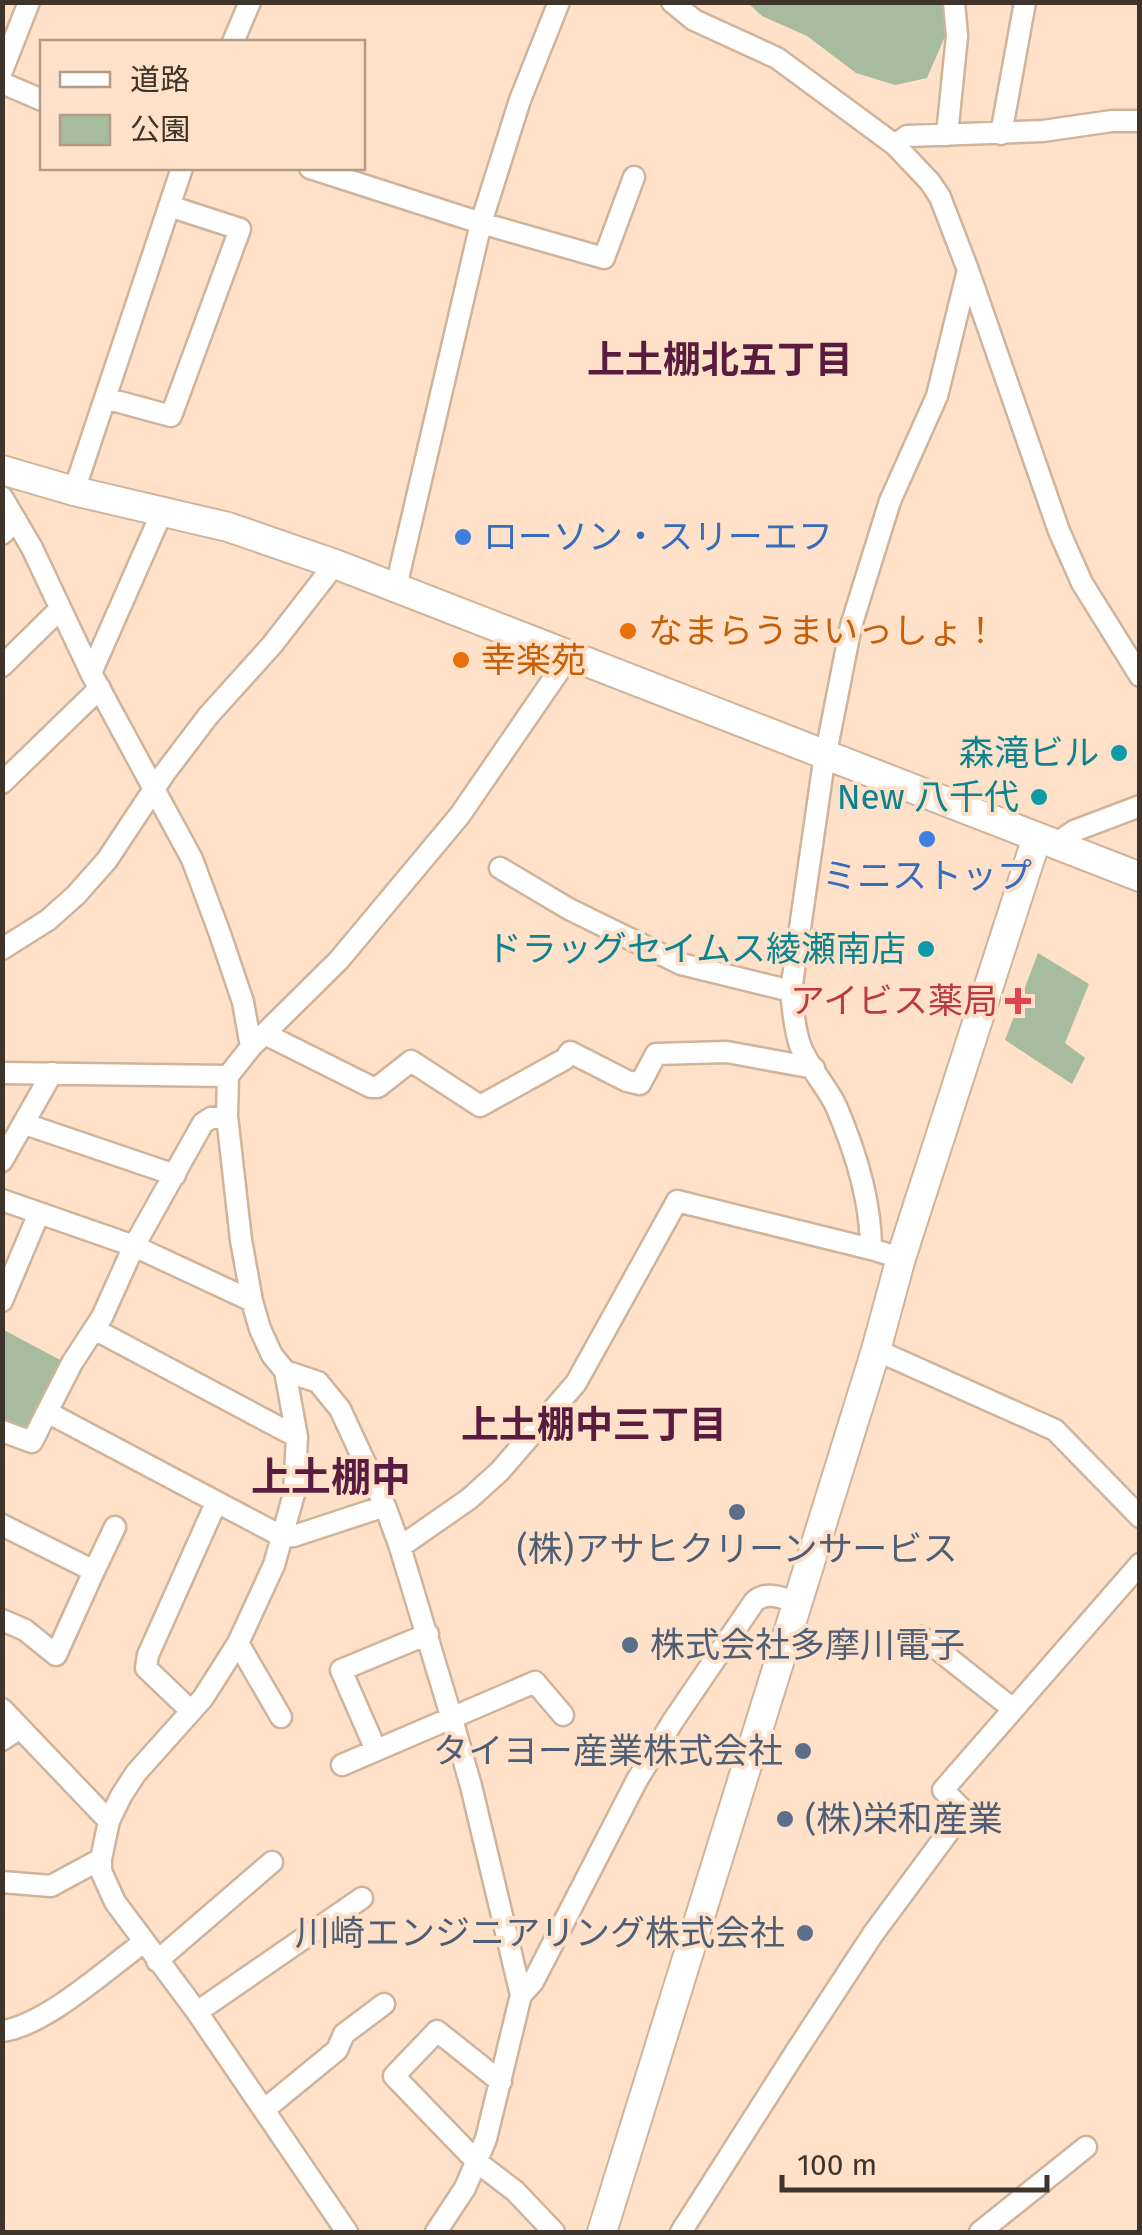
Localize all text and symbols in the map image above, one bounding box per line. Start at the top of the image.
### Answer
legend [40,40,365,170]
text: 道路 [130,62,190,98]
text: 公園 [130,112,190,148]
district label: 上土棚北五丁目 [587,337,853,383]
place label: ローソン・スリーエフ [483,516,833,558]
marker: ローソン・スリーエフ [452,526,474,548]
place label: なまらうまいっしょ！ [648,610,998,652]
marker: なまらうまいっしょ！ [617,620,639,642]
place label: 幸楽苑 [481,639,586,681]
marker: 幸楽苑 [450,649,472,671]
place label: 森滝ビル [959,732,1099,774]
marker: 森滝ビル [1108,742,1130,764]
place label: New 八千代 [837,776,1019,818]
marker: New 八千代 [1028,786,1050,808]
marker: ミニストップ [916,828,938,850]
place label: ミニストップ [822,855,1032,897]
place label: ドラッグセイムス綾瀬南店 [487,928,906,970]
marker: ドラッグセイムス綾瀬南店 [915,938,937,960]
place label: アイビス薬局 [790,980,998,1022]
marker: アイビス薬局 [1007,990,1029,1012]
district label: 上土棚中三丁目 [461,1402,727,1448]
district label: 上土棚中 [251,1454,411,1502]
marker: (株)アサヒクリーンサービス [726,1501,748,1523]
place label: (株)アサヒクリーンサービス [517,1528,957,1570]
place label: 株式会社多摩川電子 [650,1624,965,1666]
marker: 株式会社多摩川電子 [619,1634,641,1656]
place label: タイヨー産業株式会社 [433,1730,783,1772]
marker: タイヨー産業株式会社 [792,1740,814,1762]
place label: (株)栄和産業 [805,1798,1003,1840]
marker: (株)栄和産業 [774,1808,796,1830]
place label: 川崎エンジニアリング株式会社 [295,1912,785,1954]
marker: 川崎エンジニアリング株式会社 [794,1922,816,1944]
scale bar [782,2130,1047,2192]
text: 100 m [797,2147,877,2183]

